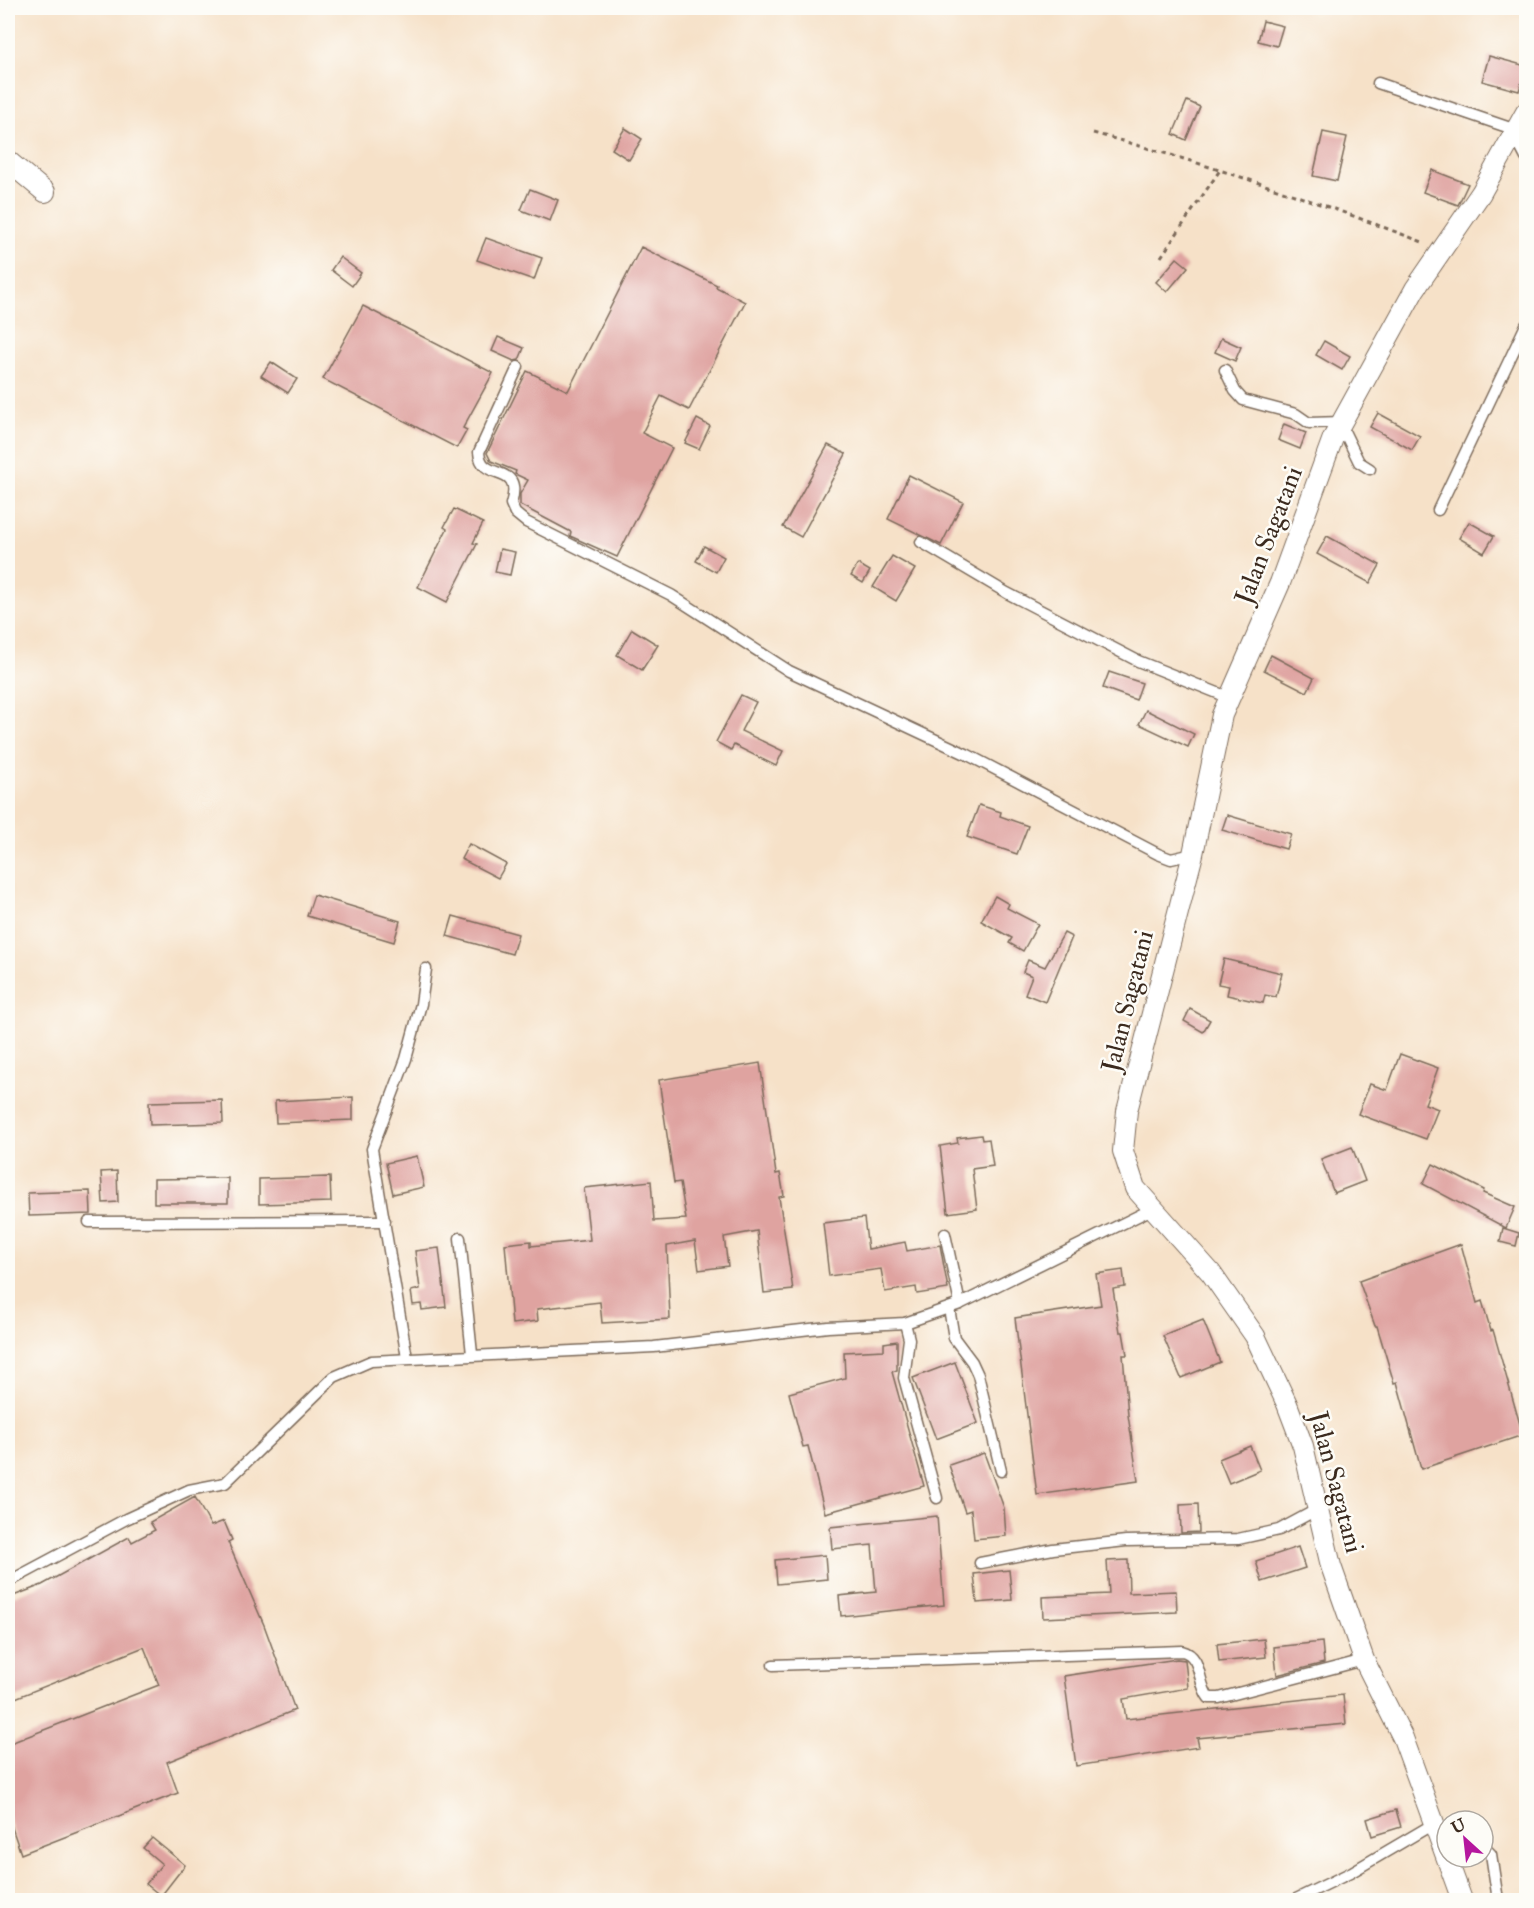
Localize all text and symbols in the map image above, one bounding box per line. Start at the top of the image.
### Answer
street label: Jalan Sagatani [1228,462,1310,610]
street label: Jalan Sagatani [1095,927,1161,1076]
street label: Jalan Sagatani [1302,1407,1370,1556]
north arrow [1435,1809,1495,1869]
text: U [1448,1814,1470,1838]

